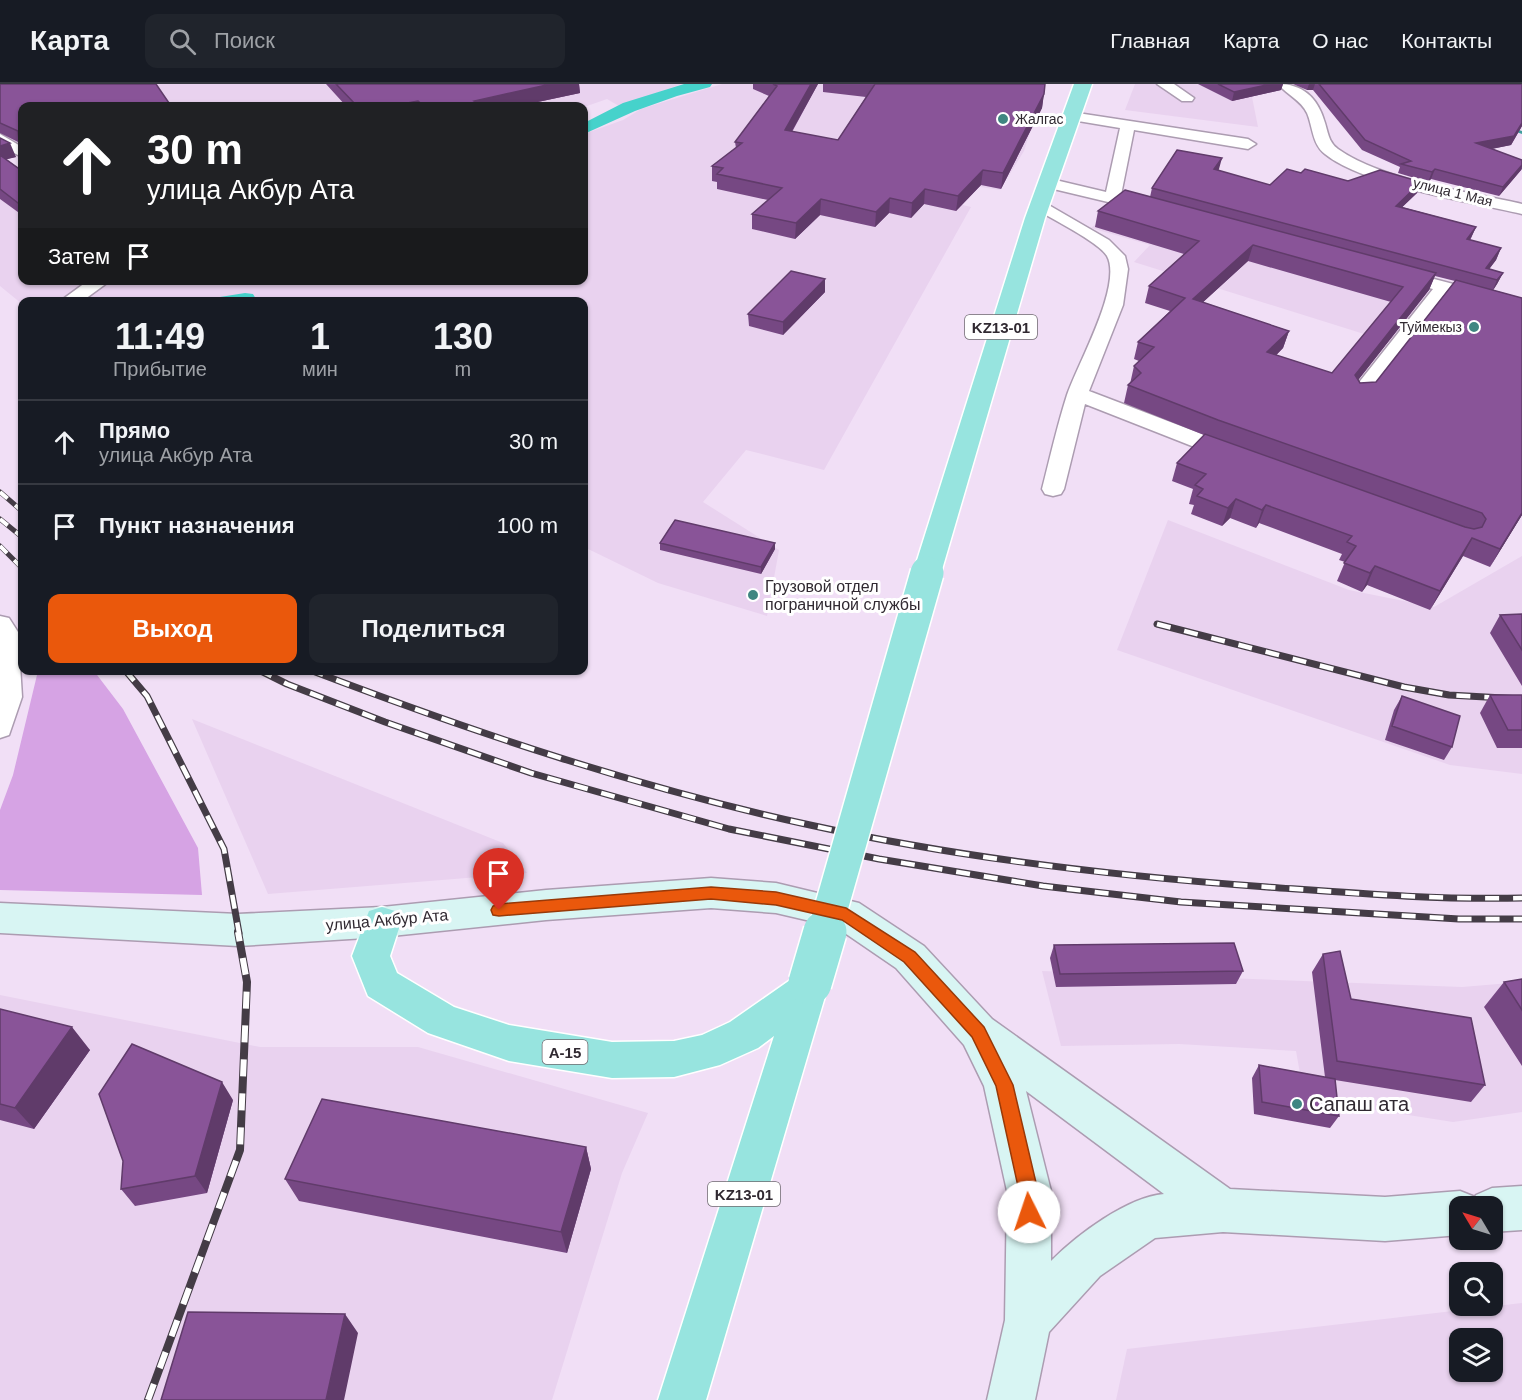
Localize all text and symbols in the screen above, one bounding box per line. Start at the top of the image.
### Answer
search box [145,14,565,68]
text: Карта [30,25,109,56]
icon: search [166,25,199,58]
text: Поиск [214,28,275,53]
text: Главная [1110,29,1190,52]
text: Карта [1223,29,1279,52]
text: О нас [1312,29,1368,52]
text: Контакты [1401,29,1492,52]
place label: Жалгас [1015,111,1064,127]
marker: Жалгас [996,112,1010,126]
icon: ahead [48,126,126,204]
text: 30 m [147,126,243,173]
street label: улица 1 Мая [1412,174,1494,210]
text: улица Акбур Ата [147,175,354,205]
icon: arrive [122,240,155,273]
text: Затем [48,244,110,269]
road number: KZ13-01 [965,315,1037,339]
text: 11:49 [115,316,205,357]
text: 1 [310,316,330,357]
text: 130 [433,316,493,357]
place label: Туймекыз [1399,319,1462,335]
marker: Туймекыз [1467,320,1481,334]
text: Прибытие [113,358,207,380]
text: мин [302,358,338,380]
text: m [455,358,471,380]
text: Прямо [99,418,170,443]
icon: ahead [48,426,81,459]
text: 30 m [509,429,558,454]
text: улица Акбур Ата [99,444,253,466]
icon: arrive [48,510,81,543]
text: Пункт назначения [99,513,295,538]
text: 100 m [497,513,558,538]
place label: Грузовой отдел пограничной службы [765,578,920,613]
marker: Грузовой отдел пограничной службы [746,588,760,602]
button: Выход [48,594,297,663]
button: Поделиться [309,594,558,663]
pin [473,848,524,910]
icon: arrive [482,857,515,890]
street label: улица Акбур Ата [325,906,449,934]
road number: A-15 [542,1040,588,1064]
place label: Сапаш ата [1309,1093,1410,1115]
marker: Сапаш ата [1290,1097,1304,1111]
position arrow [997,1180,1061,1244]
road number: KZ13-01 [708,1182,780,1206]
north arrow [1449,1196,1503,1250]
map controls [1449,1196,1503,1382]
button: search [1449,1262,1503,1316]
button: layers [1449,1328,1503,1382]

